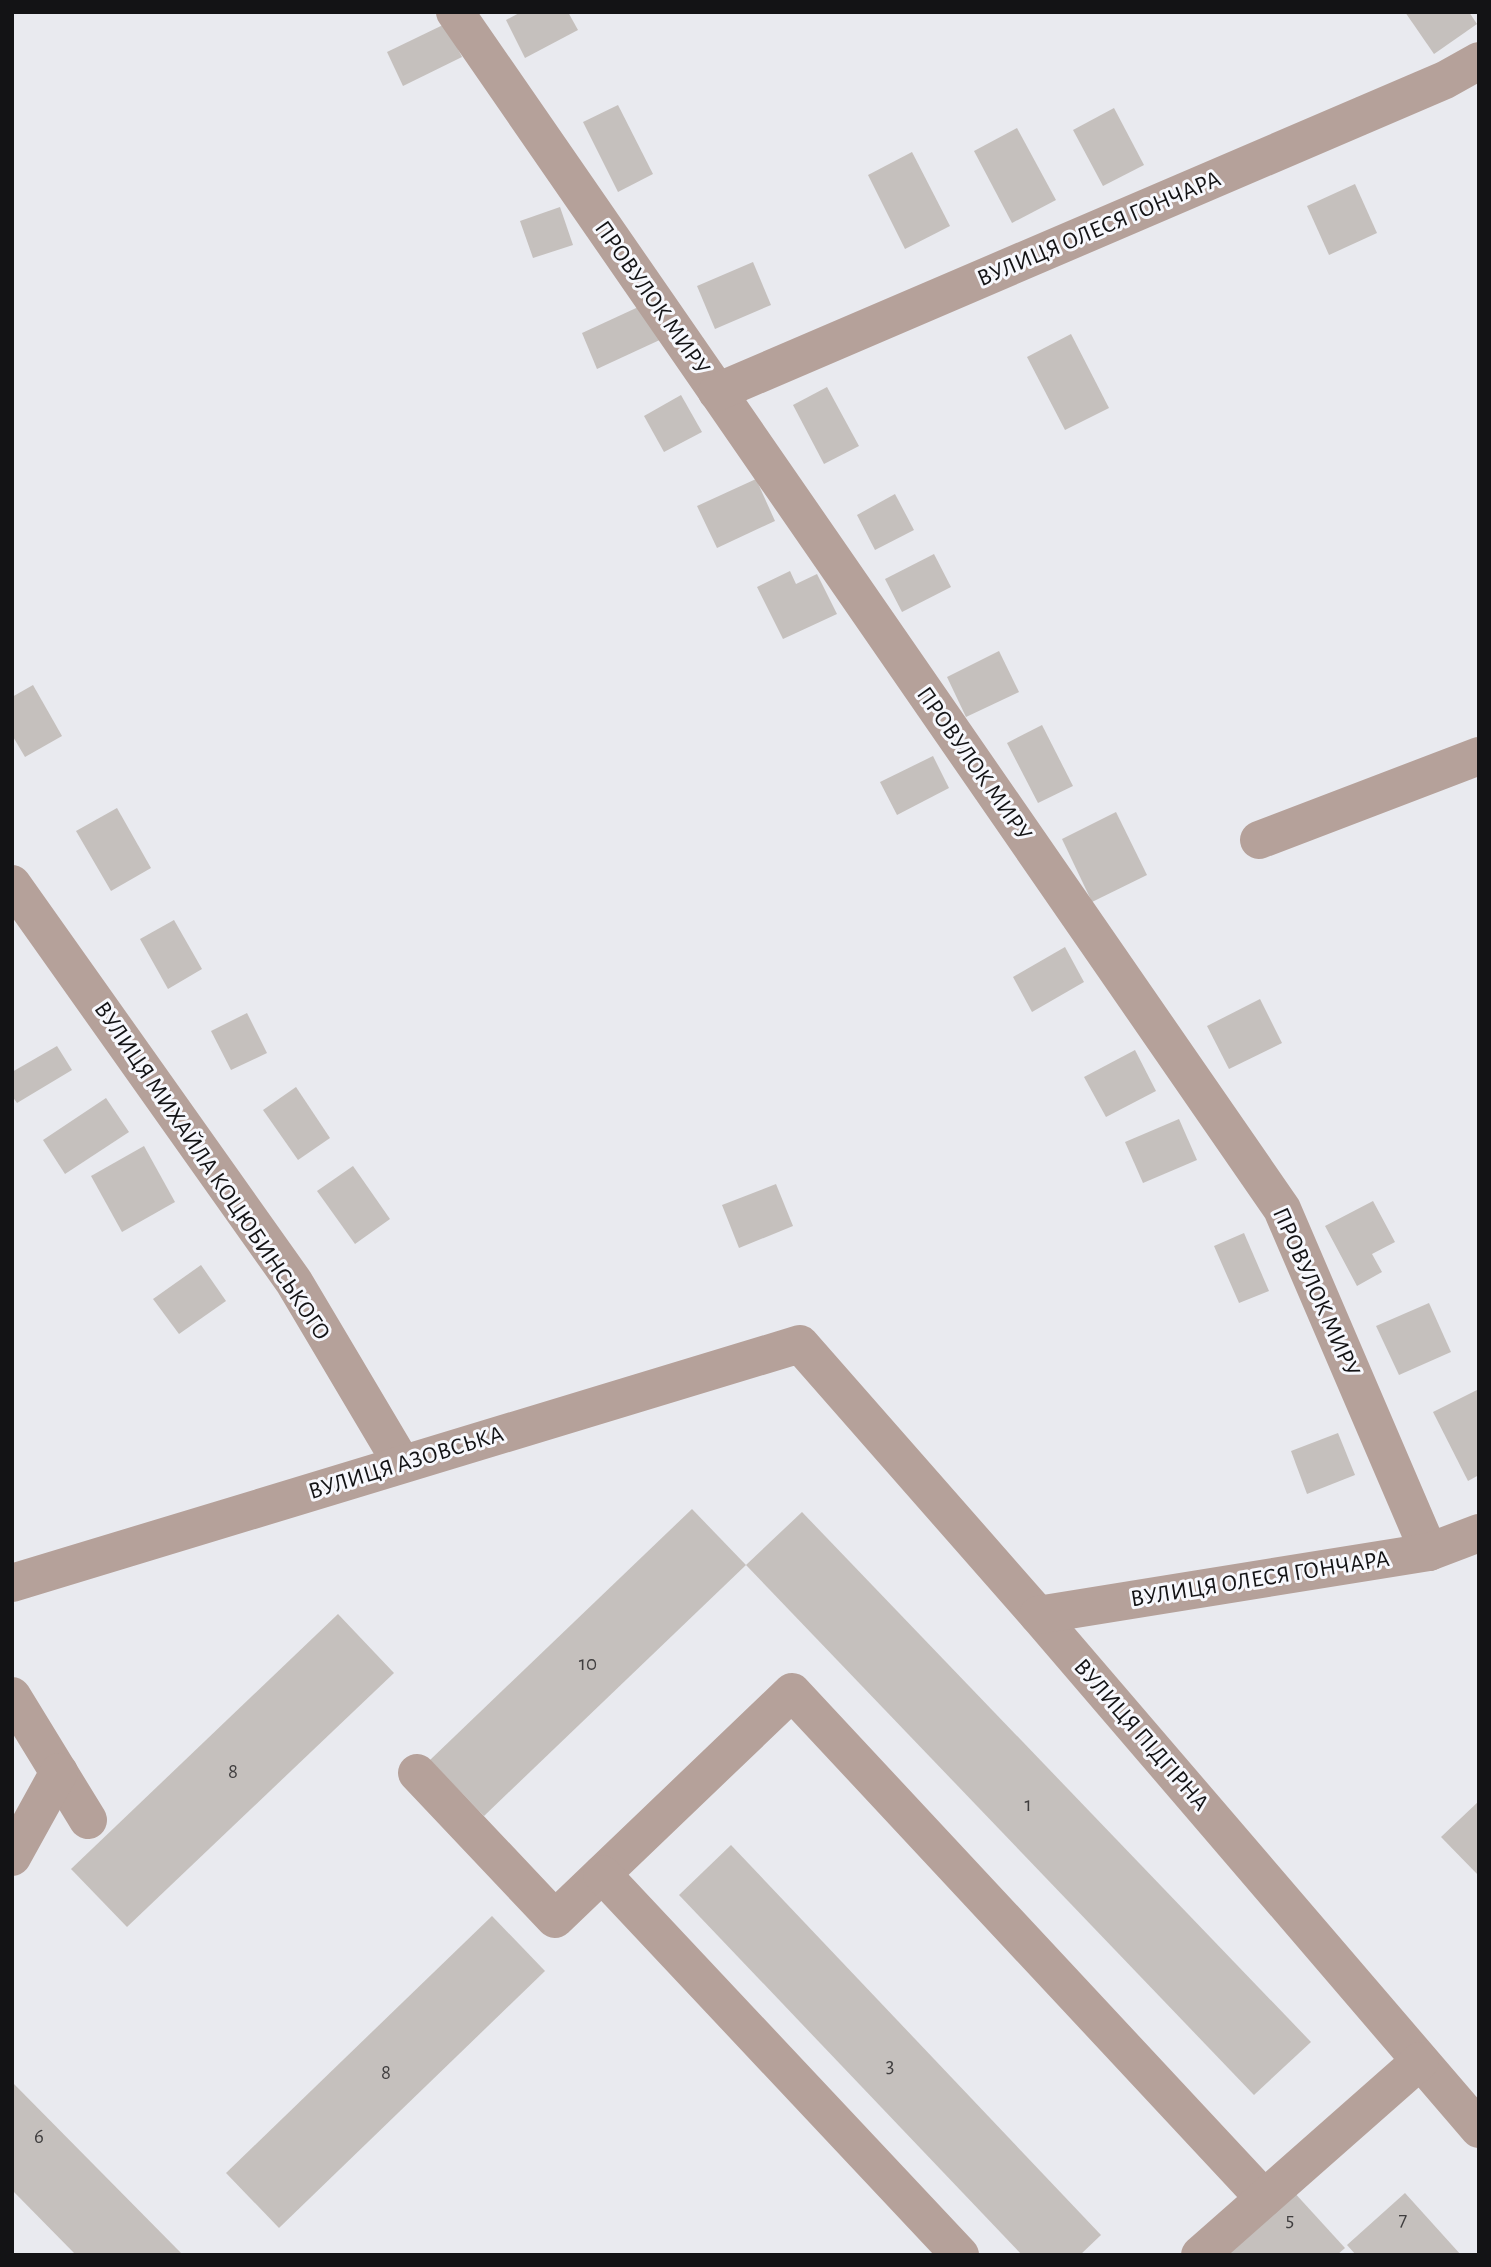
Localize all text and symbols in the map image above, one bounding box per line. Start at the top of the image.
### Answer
street label: ВУЛИЦЯ ОЛЕСЯ ГОНЧАРА [974,167,1224,291]
street label: ПРОВУЛОК МИРУ [590,217,714,380]
street label: ПРОВУЛОК МИРУ [912,683,1036,846]
street label: ВУЛИЦЯ МИХАЙЛА КОЦЮБИНСЬКОГО [89,997,335,1345]
street label: ПРОВУЛОК МИРУ [1268,1204,1364,1380]
street label: ВУЛИЦЯ АЗОВСЬКА [306,1422,506,1504]
street label: ВУЛИЦЯ ОЛЕСЯ ГОНЧАРА [1129,1547,1391,1611]
house number: 10 [579,1653,597,1674]
street label: ВУЛИЦЯ ПІДГІРНА [1069,1655,1213,1815]
house number: 8 [228,1761,238,1782]
house number: 1 [1024,1794,1032,1815]
house number: 3 [886,2055,894,2076]
house number: 8 [381,2062,391,2083]
house number: 6 [34,2126,44,2147]
house number: 5 [1286,2209,1294,2230]
house number: 7 [1399,2209,1408,2230]

